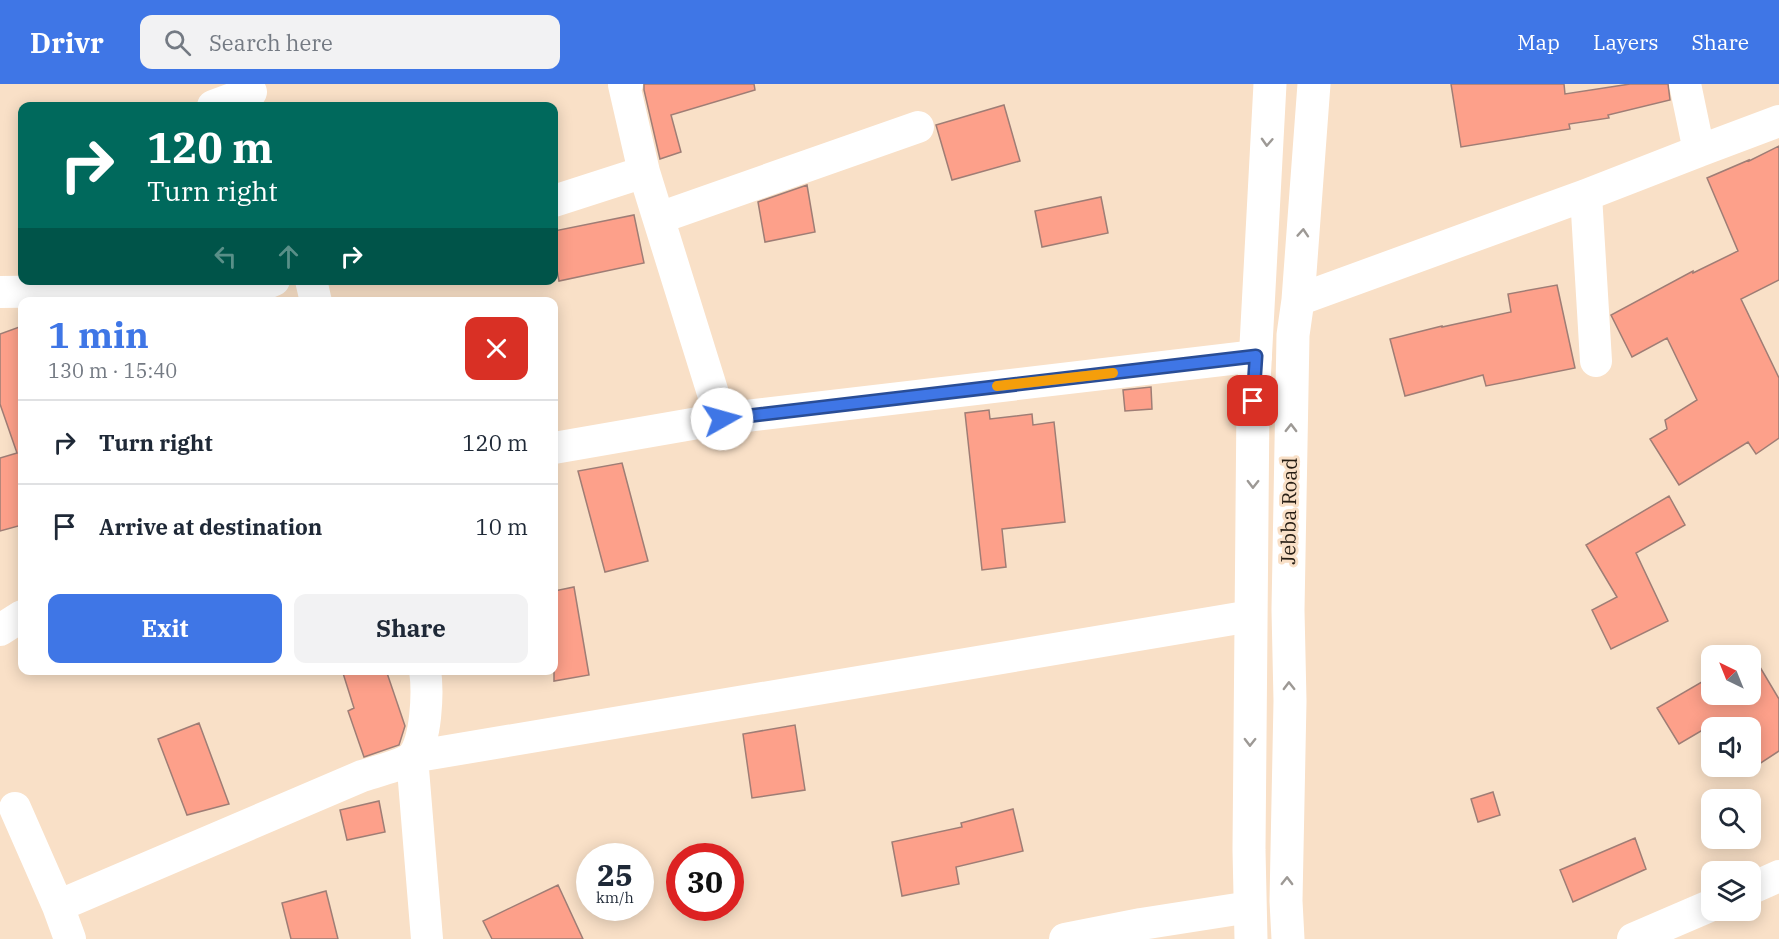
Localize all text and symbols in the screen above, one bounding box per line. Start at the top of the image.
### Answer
search box [140,15,560,69]
text: Drivr [30,24,104,61]
icon: search [161,26,194,59]
text: Search here [209,28,333,57]
text: Map [1517,28,1560,56]
text: Layers [1593,28,1659,56]
text: Share [1692,28,1749,56]
text: 120 m [147,120,273,175]
icon: right [48,126,126,204]
one-way arrow [1261,138,1274,147]
text: Turn right [147,173,278,208]
one-way arrow [1296,229,1309,238]
icon: left [209,240,242,273]
icon: ahead [272,240,305,273]
icon: right [335,240,368,273]
text: 1 min [48,311,149,358]
button: close [465,317,528,380]
text: 130 m · 15:40 [48,357,177,384]
pin [1227,375,1278,426]
icon: arrive [1236,384,1269,417]
position arrow [690,387,754,451]
one-way arrow [1285,423,1297,432]
icon: right [48,426,81,459]
text: Turn right [99,428,213,457]
text: 120 m [462,428,528,457]
street label: Jebba Road [1274,457,1303,565]
one-way arrow [1246,480,1259,489]
icon: arrive [48,510,81,543]
text: Arrive at destination [99,512,322,541]
text: 10 m [476,512,528,541]
button: Exit [48,594,282,663]
button: Share [294,594,528,663]
north arrow [1701,645,1761,705]
map controls [1701,645,1761,921]
one-way arrow [1283,681,1296,690]
button: sound [1701,717,1761,777]
one-way arrow [1244,738,1256,747]
button: search [1701,789,1761,849]
speed limit sign: 30 [666,843,744,921]
text: 25 [597,855,633,894]
button: layers [1701,861,1761,921]
one-way arrow [1280,876,1293,885]
text: km/h [596,888,634,907]

